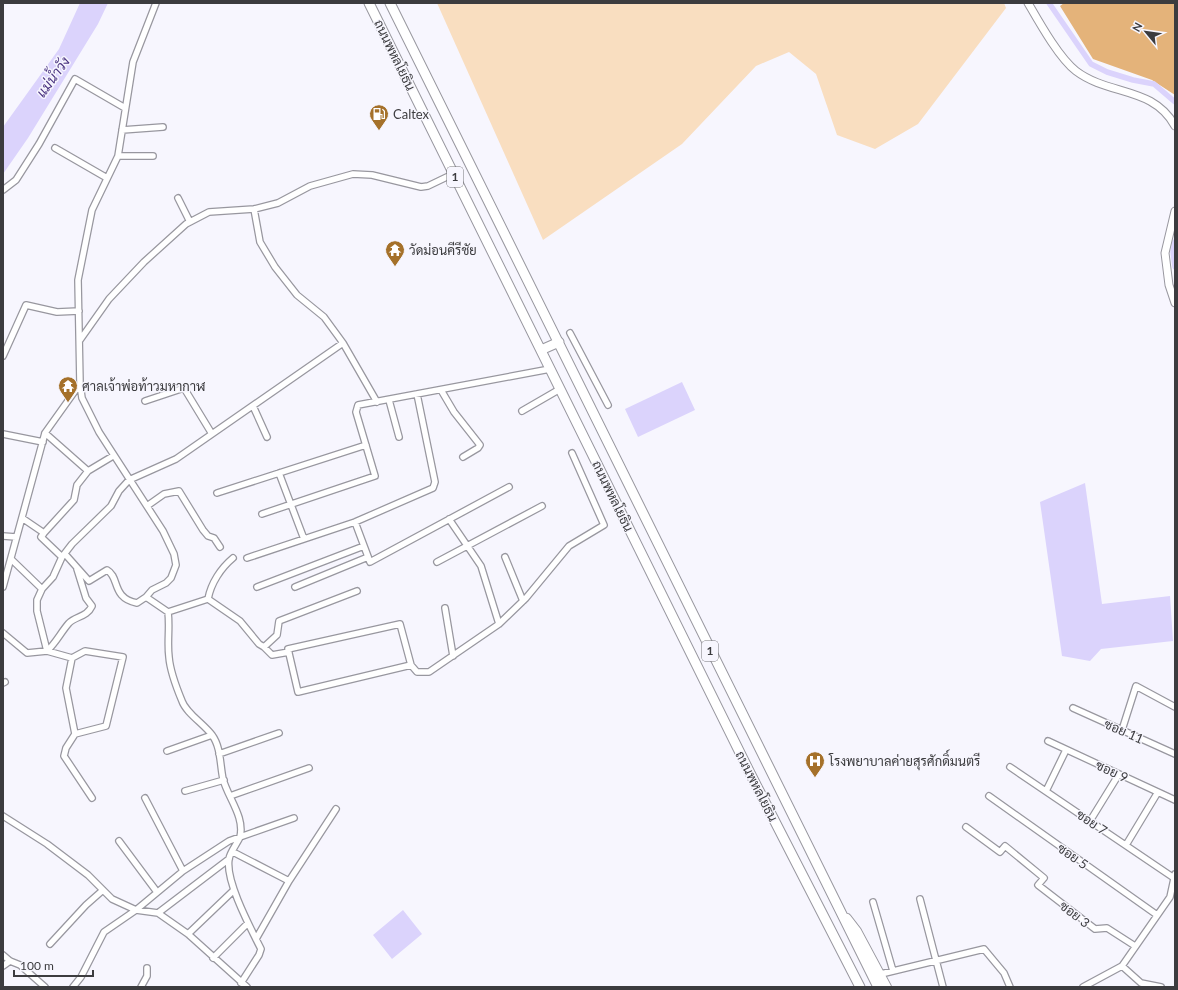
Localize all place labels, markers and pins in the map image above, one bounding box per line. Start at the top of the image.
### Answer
fuel station icon: Caltex [368,103,390,131]
place label: Caltex [393,106,430,122]
temple icon: วัดม่อนคีรีชัย [384,239,406,267]
place label: วัดม่อนคีรีชัย [409,241,477,258]
temple icon: ศาลเจ้าพ่อท้าวมหากาฬ [57,375,79,403]
place label: ศาลเจ้าพ่อท้าวมหากาฬ [82,377,206,394]
place label: โรงพยาบาลค่ายสุรศักดิ์มนตรี [828,749,980,771]
hospital icon: โรงพยาบาลค่ายสุรศักดิ์มนตรี [804,750,826,778]

